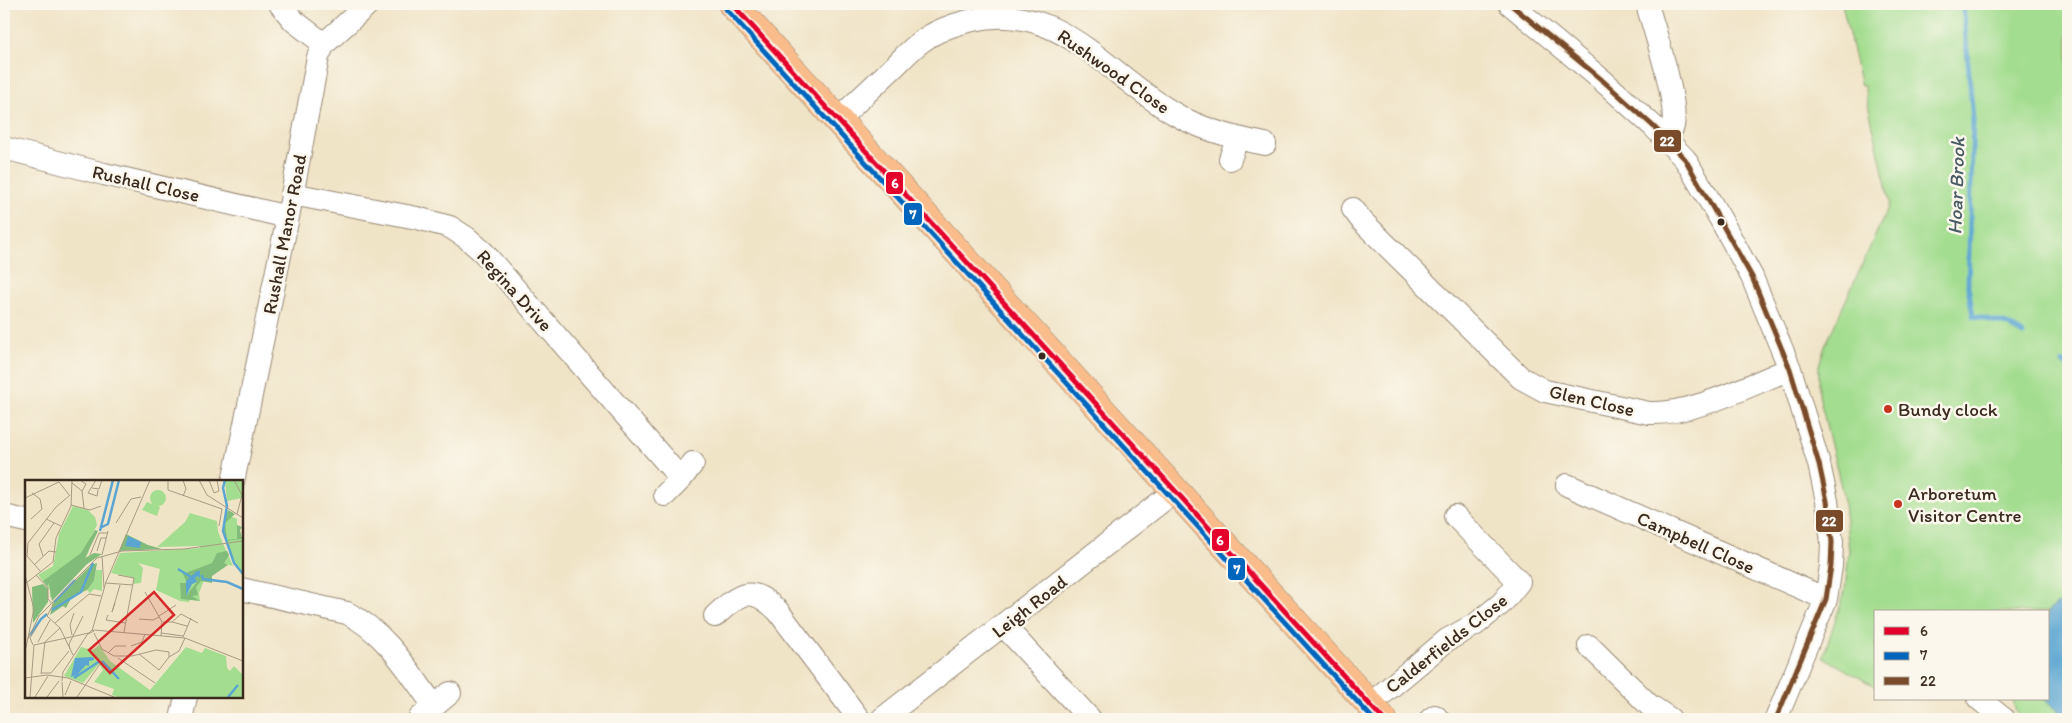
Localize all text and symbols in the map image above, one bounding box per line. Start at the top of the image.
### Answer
street label: Rushwood Close [1053,24,1174,119]
line badge: 22 [1653,129,1682,153]
text: 22 [1660,133,1675,150]
water label: Hoar Brook [1942,135,1970,235]
street label: Rushall Manor Road [258,152,311,316]
street label: Rushall Close [90,160,202,207]
line badge: 6 [885,171,904,195]
text: 6 [891,175,899,192]
line badge: 7 [903,202,923,226]
text: 7 [909,206,917,223]
unlabelled marker [1716,217,1726,227]
street label: Regina Drive [472,245,557,336]
unlabelled marker [1037,351,1047,361]
street label: Glen Close [1547,380,1637,421]
place label: Bundy clock [1898,398,1998,421]
marker: Bundy clock [1882,403,1894,415]
inset map [25,480,242,698]
place label: Arboretum Visitor Centre [1908,482,2022,527]
marker: Arboretum Visitor Centre [1892,498,1904,510]
street label: Campbell Close [1633,506,1758,579]
line badge: 22 [1815,509,1844,533]
text: 22 [1822,513,1837,530]
line badge: 6 [1211,528,1230,552]
text: 6 [1216,532,1224,549]
line badge: 7 [1227,557,1246,581]
text: 7 [1233,561,1241,578]
street label: Leigh Road [987,570,1072,643]
street label: Calderfields Close [1381,589,1512,698]
legend [1874,610,2050,700]
text: 6 [1920,622,1928,640]
text: 7 [1920,646,1928,664]
text: 22 [1920,672,1936,690]

